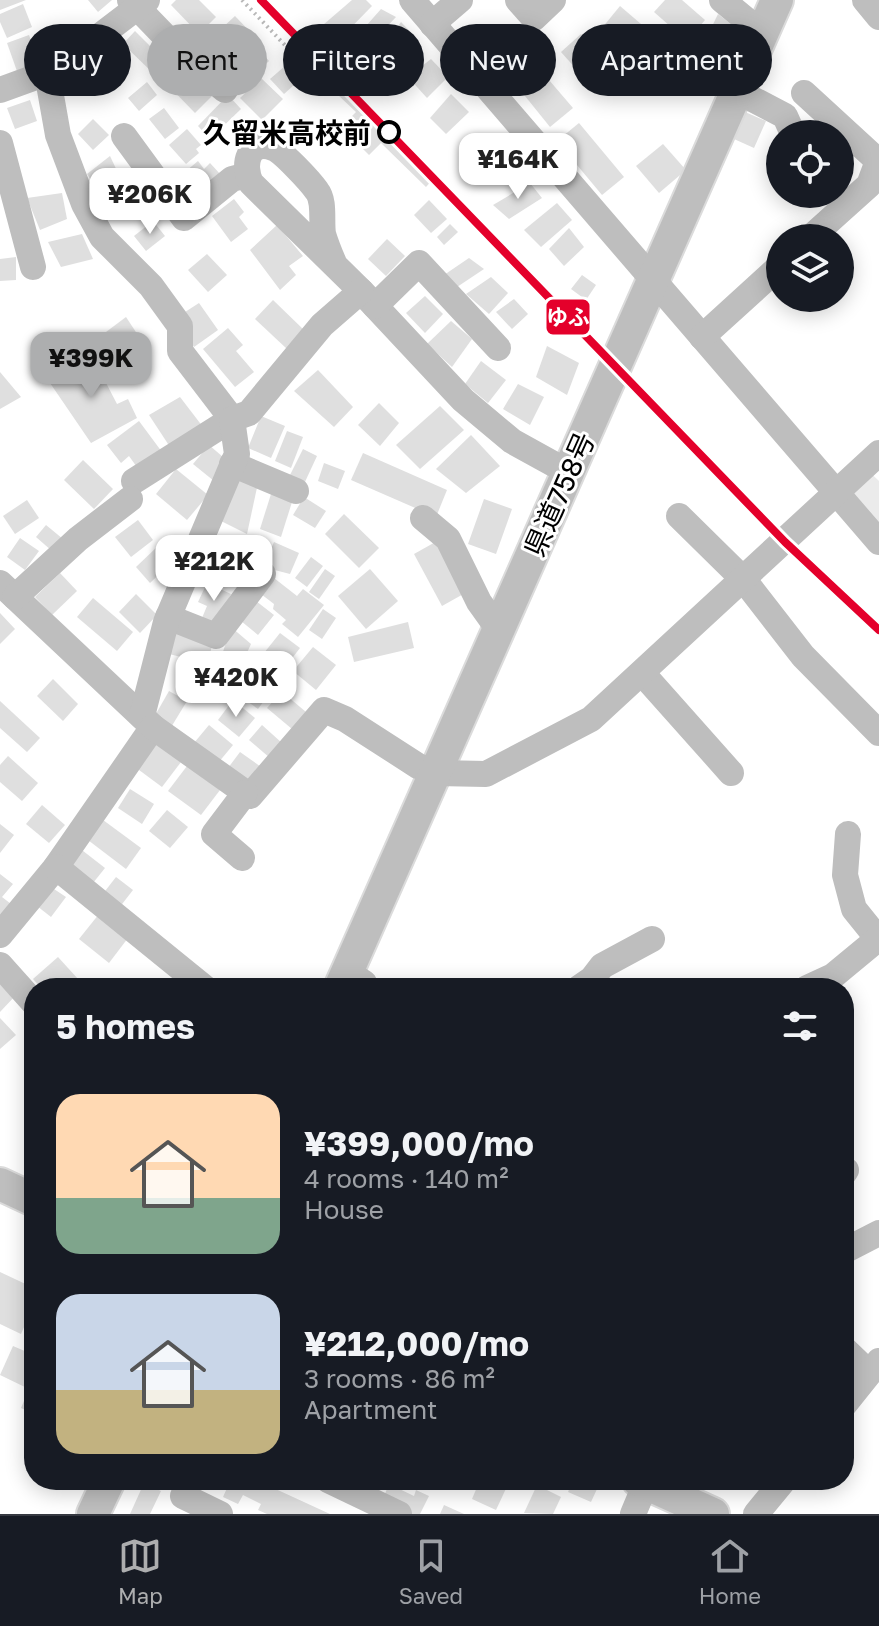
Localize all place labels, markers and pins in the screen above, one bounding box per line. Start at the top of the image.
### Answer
place label: 久留米高校前 [203,116,371,149]
marker: 久留米高校前 [378,121,400,143]
pin: ¥164K [462,133,574,201]
pin: ¥206K [94,168,206,236]
pin: ¥399K [35,332,147,400]
pin: ¥212K [158,535,270,603]
pin: ¥420K [180,651,292,719]

